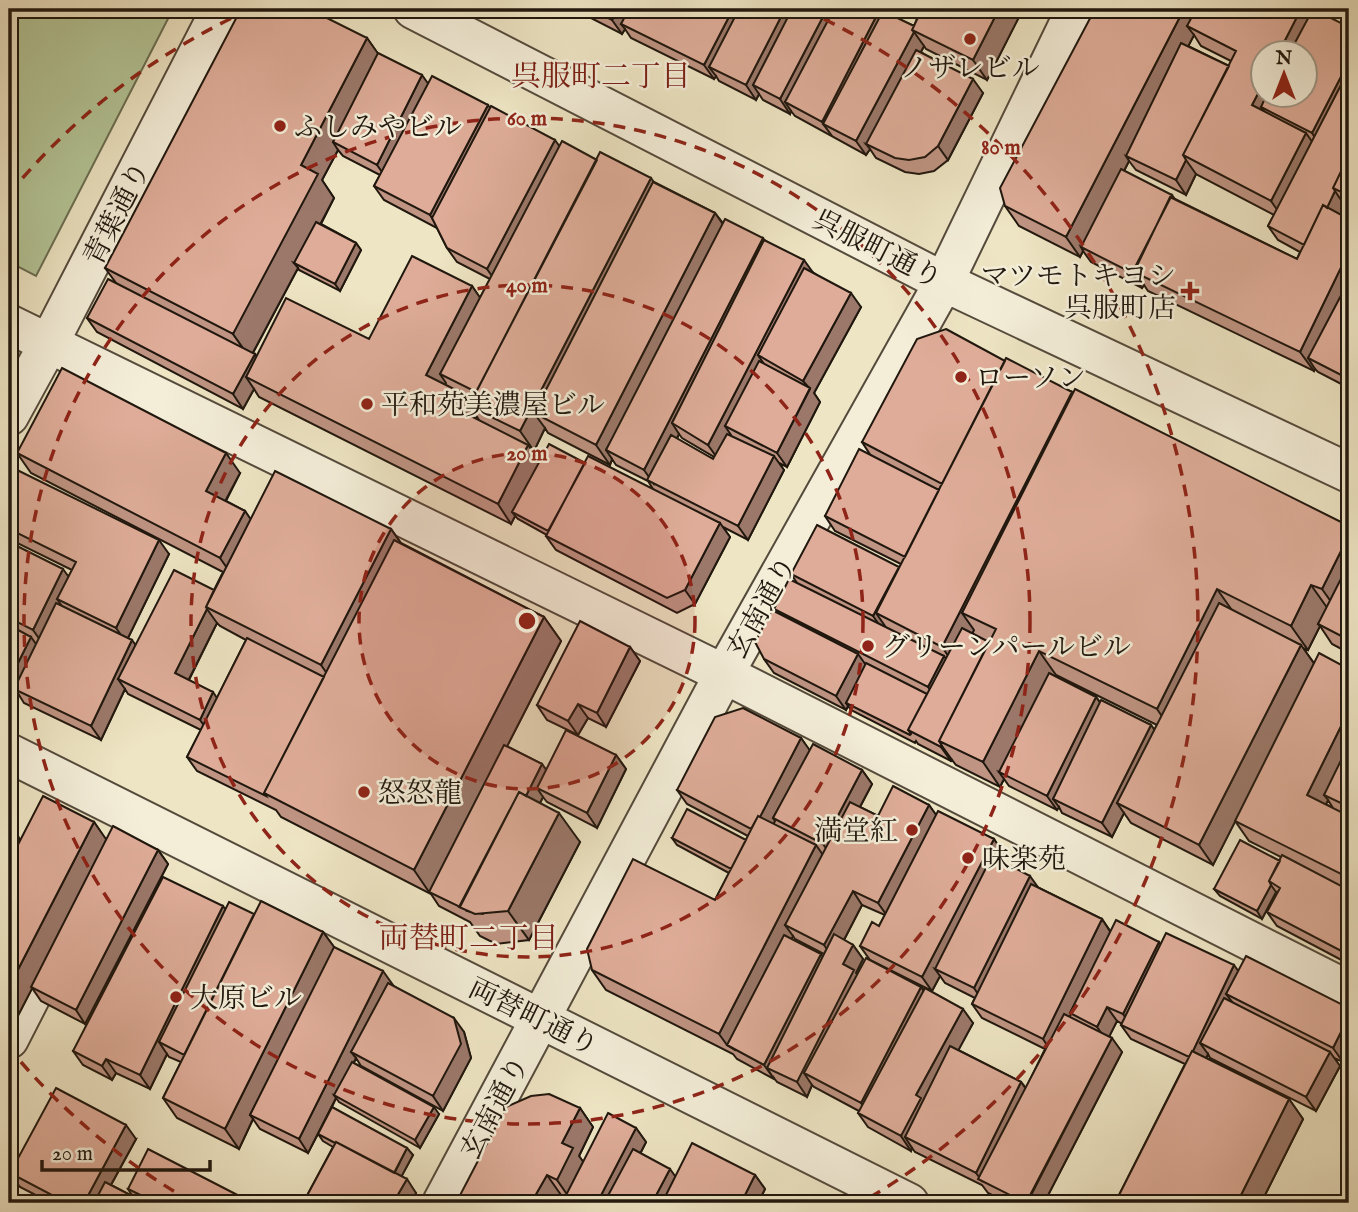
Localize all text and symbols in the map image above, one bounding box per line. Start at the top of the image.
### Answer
marker: ノザレビル [962,31,978,47]
north arrow [1250,38,1320,108]
text: N [1275,47,1293,71]
place label: ノザレビル [900,52,1040,87]
district label: 呉服町二丁目 [511,59,691,97]
text: 60 m [507,106,548,133]
place label: ふしみやビル [294,111,462,146]
marker: ふしみやビル [272,118,288,134]
text: 80 m [981,135,1021,162]
street label: 青葉通り [77,156,159,272]
street label: 呉服町通り [807,203,947,298]
place label: マツモトキヨシ 呉服町店 [981,260,1176,327]
text: 40 m [506,273,548,300]
marker: マツモトキヨシ 呉服町店 [1182,283,1198,299]
place label: ローソン [975,362,1086,397]
marker: ローソン [953,369,969,385]
place label: 平和苑美濃屋ビル [381,389,605,424]
marker: 平和苑美濃屋ビル [359,396,375,412]
text: 20 m [507,441,548,468]
street label: 玄南通り [721,551,806,666]
centre of rings [515,609,539,633]
place label: グリーンパールビル [882,631,1131,666]
marker: グリーンパールビル [860,638,876,654]
place label: 怒怒龍 [378,777,462,812]
marker: 怒怒龍 [356,784,372,800]
place label: 満堂紅 [814,815,898,850]
marker: 満堂紅 [904,822,920,838]
place label: 味楽苑 [982,843,1066,878]
marker: 味楽苑 [960,850,976,866]
district label: 両替町二丁目 [379,921,559,959]
street label: 両替町通り [462,972,603,1065]
place label: 大原ビル [190,982,302,1017]
marker: 大原ビル [168,989,184,1005]
street label: 玄南通り [454,1051,538,1166]
scale bar [42,1128,210,1172]
text: 20 m [52,1141,93,1168]

